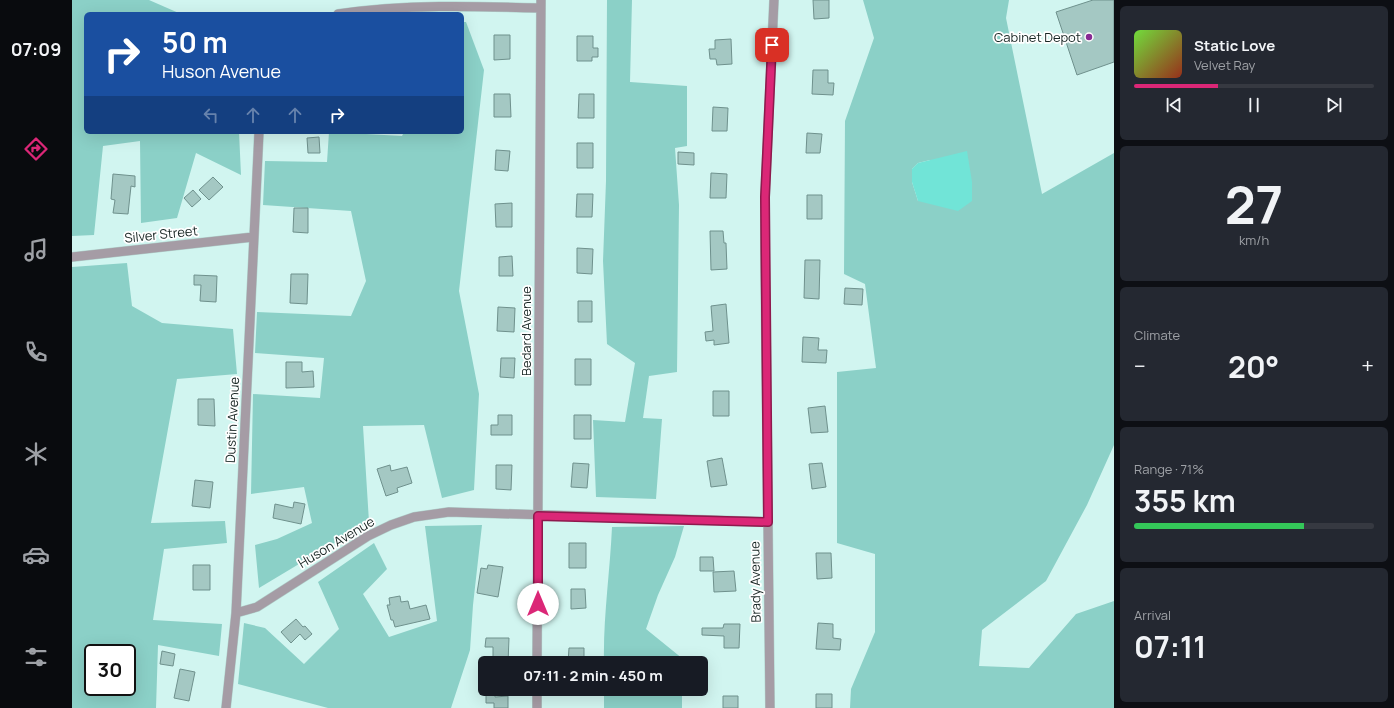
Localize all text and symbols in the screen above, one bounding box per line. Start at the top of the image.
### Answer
text: 50 m [162,23,228,61]
icon: right [96,28,148,80]
pin [755,28,789,62]
place label: Cabinet Depot [994,28,1081,46]
marker: Cabinet Depot [1084,32,1094,42]
icon: arrive [761,34,783,56]
text: Static Love [1194,35,1275,56]
text: 07:09 [11,37,61,61]
text: Velvet Ray [1194,56,1255,74]
text: Huson Avenue [162,59,281,83]
icon: previous [1163,94,1185,116]
icon: pause [1243,94,1265,116]
icon: next [1323,94,1345,116]
icon: left [200,104,222,126]
icon: ahead [242,104,264,126]
icon: ahead [284,104,306,126]
icon: right [326,104,348,126]
icon: directions [22,135,50,163]
text: 27 [1225,169,1283,240]
street label: Silver Street [124,221,198,247]
text: km/h [1239,231,1269,249]
icon: music [22,236,50,264]
street label: Bedard Avenue [517,286,535,376]
text: Climate [1134,326,1180,344]
icon: phone [22,338,50,366]
text: 20° [1228,346,1279,387]
text: − [1134,351,1146,381]
text: + [1361,351,1374,381]
street label: Dustin Avenue [221,376,243,464]
icon: climate [22,440,50,468]
text: Range · 71% [1134,460,1204,478]
text: 355 km [1134,480,1236,521]
street label: Huson Avenue [295,512,378,572]
icon: car [22,541,50,569]
street label: Brady Avenue [745,541,765,623]
position arrow [517,583,559,625]
text: Arrival [1134,606,1171,624]
text: 07:11 [1134,626,1206,667]
icon: filters [22,643,50,671]
speed limit sign: 30 [84,644,136,696]
text: 07:11 · 2 min · 450 m [523,665,663,686]

